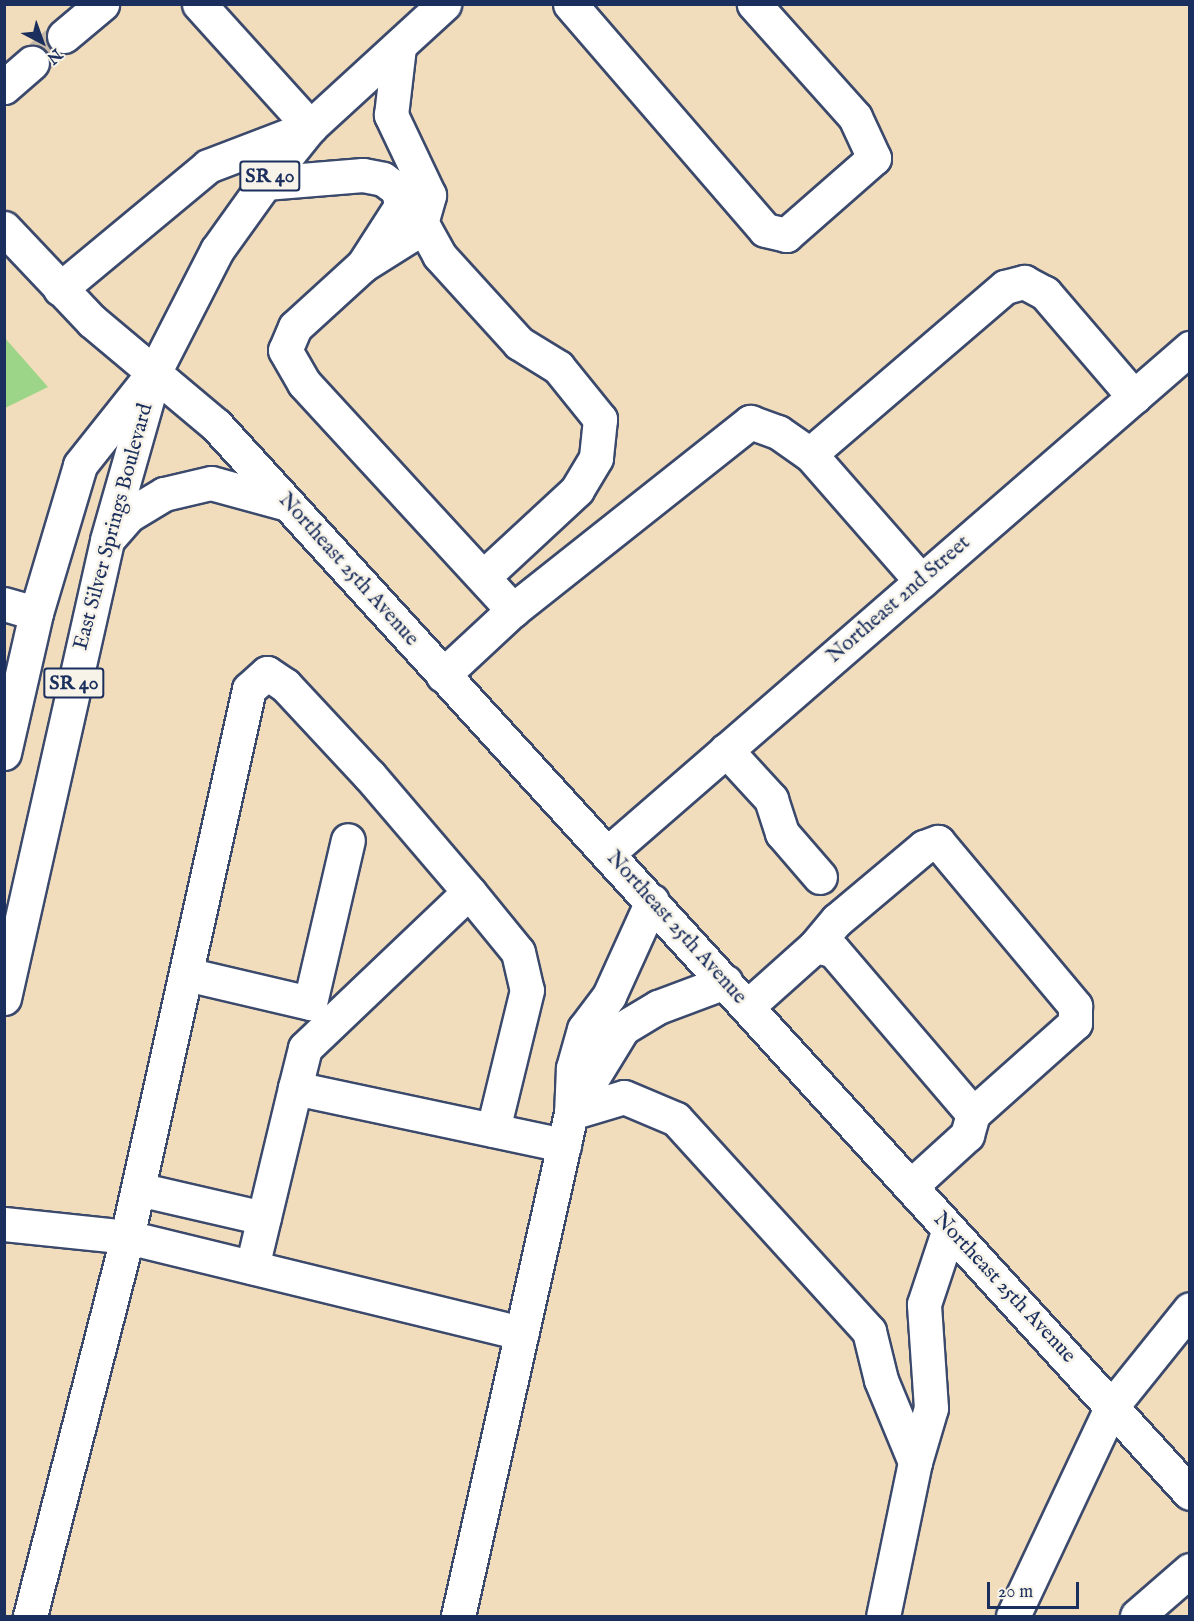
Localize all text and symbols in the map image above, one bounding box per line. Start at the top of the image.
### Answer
north arrow [12,12,72,72]
text: N [42,43,66,68]
road number: SR 40 [238,159,302,193]
street label: East Silver Springs Boulevard [69,401,159,653]
street label: Northeast 25th Avenue [273,488,423,652]
street label: Northeast 2nd Street [822,531,976,669]
road number: SR 40 [42,666,106,700]
street label: Northeast 25th Avenue [601,846,751,1010]
street label: Northeast 25th Avenue [928,1207,1080,1369]
scale bar [990,1570,1082,1608]
text: 20 m [998,1581,1033,1604]

